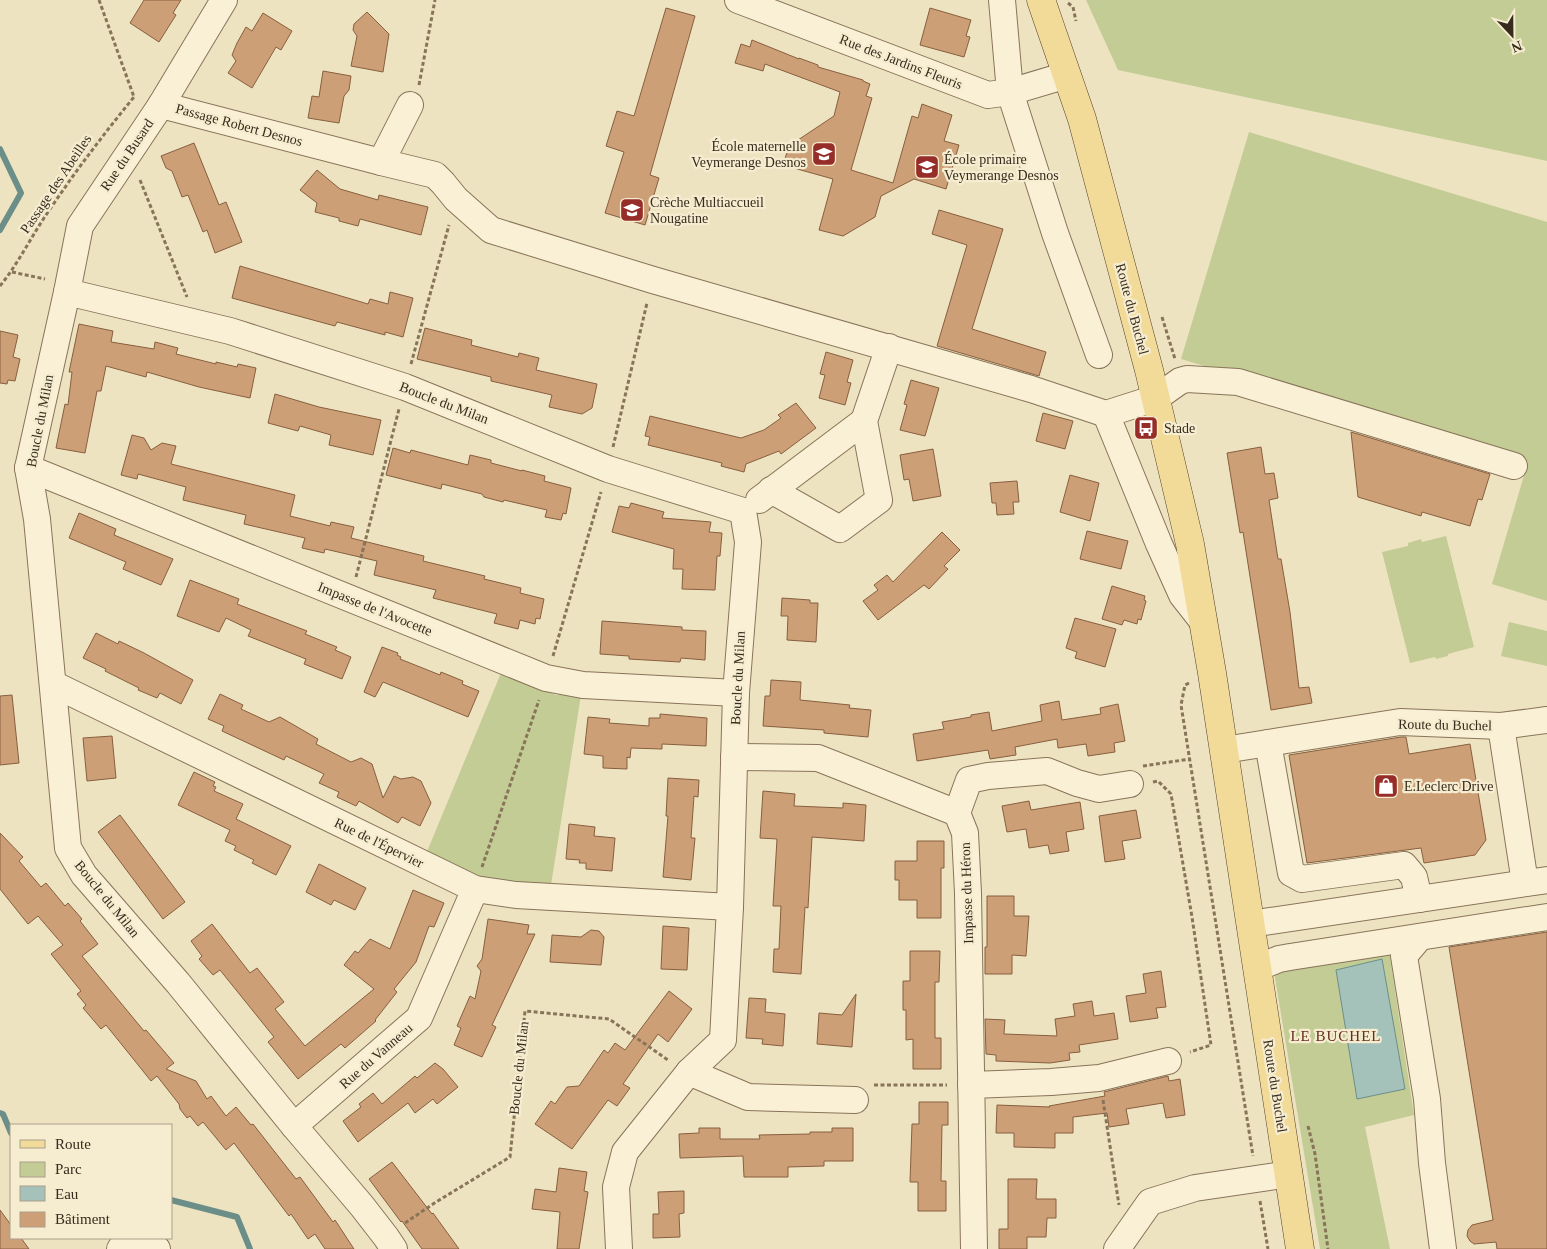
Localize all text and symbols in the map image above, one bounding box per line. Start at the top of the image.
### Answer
north arrow [1487,10,1537,60]
street label: Rue des Jardins Fleuris [838,32,964,92]
text: N [1509,38,1524,55]
street label: Passage Robert Desnos [174,101,304,149]
street label: Rue du Busard [98,116,156,194]
street label: Passage des Abeilles [17,132,95,236]
place label: École maternelle Veymerange Desnos [691,138,806,170]
school or university icon: École maternelle Veymerange Desnos [811,141,837,167]
place label: École primaire Veymerange Desnos [944,151,1059,183]
school or university icon: École primaire Veymerange Desnos [914,154,940,180]
place label: Crèche Multiaccueil Nougatine [650,195,764,226]
school or university icon: Crèche Multiaccueil Nougatine [619,197,645,223]
street label: Route du Buchel [1113,262,1151,356]
street label: Boucle du Milan [24,373,56,469]
street label: Boucle du Milan [397,379,491,427]
bus stop icon: Stade [1133,415,1159,441]
place label: Stade [1164,421,1195,436]
street label: Impasse de l'Avocette [316,579,434,639]
street label: Boucle du Milan [728,631,748,725]
street label: Route du Buchel [1398,717,1492,733]
shop icon: E.Leclerc Drive [1373,773,1399,799]
place label: E.Leclerc Drive [1404,779,1493,794]
street label: Rue de l'Épervier [332,814,427,871]
street label: Impasse du Héron [958,842,976,944]
street label: Boucle du Milan [72,858,142,940]
street label: Rue du Vanneau [337,1020,415,1092]
street label: Boucle du Milan [507,1020,531,1116]
district label: LE BUCHEL [1290,1028,1382,1044]
street label: Route du Buchel [1260,1038,1290,1134]
legend [10,1124,172,1239]
text: Route [55,1136,91,1152]
text: Parc [55,1161,82,1177]
text: Eau [55,1186,79,1202]
text: Bâtiment [55,1211,111,1227]

